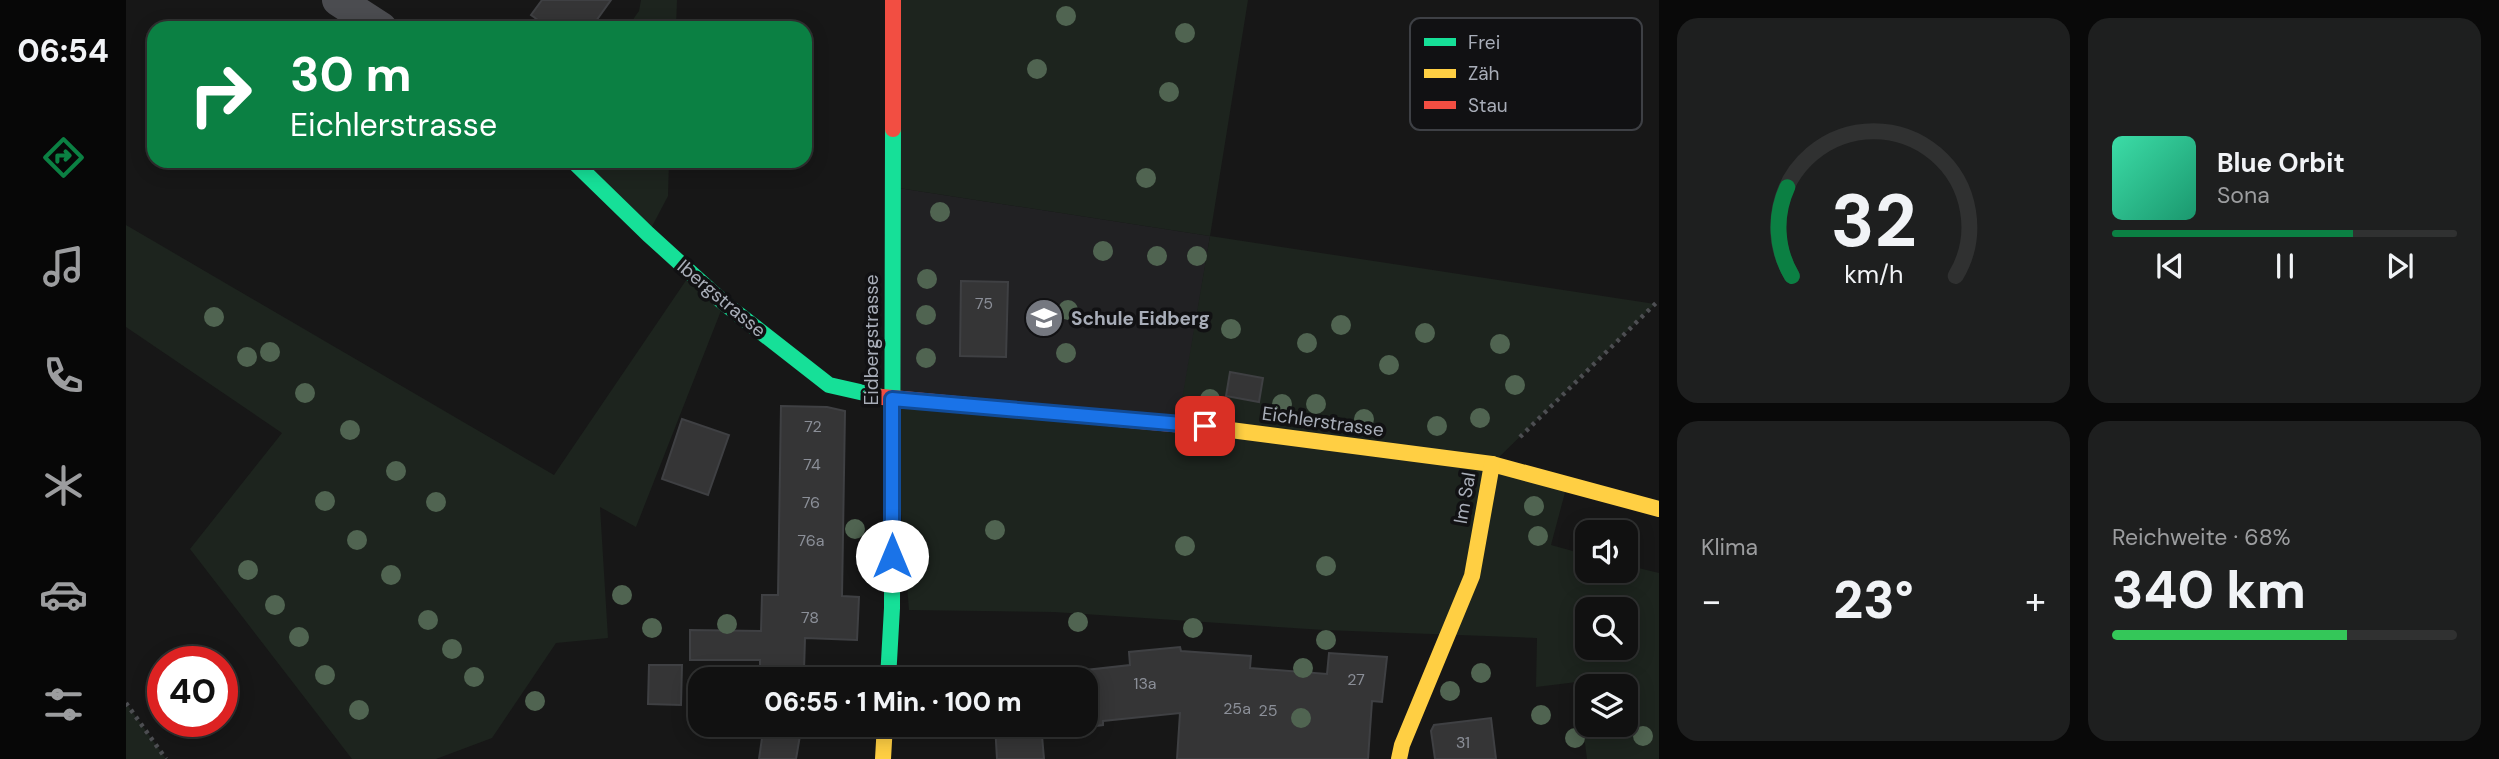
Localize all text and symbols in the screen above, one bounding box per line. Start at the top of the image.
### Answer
legend [1410,18,1642,130]
text: 06:54 [17,30,109,72]
text: Frei [1468,30,1500,55]
text: 30 m [290,42,412,106]
icon: right [175,49,266,140]
text: Zäh [1468,61,1500,86]
text: Stau [1468,93,1508,118]
text: Eichlerstrasse [290,104,497,146]
icon: directions [39,133,88,182]
text: Blue Orbit [2217,146,2345,180]
text: 32 [1831,175,1916,270]
text: Sona [2217,180,2270,210]
icon: music [39,242,88,291]
icon: previous [2151,247,2189,285]
icon: pause [2266,247,2304,285]
icon: next [2381,247,2419,285]
street label: Ibergstrasse [672,254,771,343]
text: km/h [1844,258,1903,291]
street label: Eidbergstrasse [859,274,884,406]
house number: 75 [975,293,993,314]
school or university icon: Schule Eidberg [1023,297,1065,339]
place label: Schule Eidberg [1071,306,1210,331]
icon: phone [39,351,88,400]
pin [1175,396,1235,456]
street label: Eichlerstrasse [1260,401,1386,442]
icon: arrive [1186,407,1224,445]
house number: 72 [804,416,822,437]
house number: 74 [803,454,821,475]
icon: climate [39,461,88,510]
street label: Im Sal [1448,470,1481,526]
house number: 76 [802,492,820,513]
position arrow [855,519,929,593]
map controls [1575,520,1638,737]
button: sound [1575,520,1638,583]
text: Reichweite · 68% [2112,522,2291,552]
house number: 76a [798,530,824,551]
text: Klima [1701,532,1758,562]
text: 340 km [2112,556,2306,624]
text: 23° [1833,566,1914,634]
icon: car [39,570,88,619]
text: − [1701,576,1722,626]
text: + [2025,576,2046,626]
button: search [1575,597,1638,660]
house number: 78 [801,607,819,628]
speed limit sign: 40 [147,646,238,737]
house number: 27 [1347,669,1365,690]
house number: 13a [1133,673,1157,694]
button: layers [1575,674,1638,737]
icon: filters [39,680,88,729]
text: 06:55 · 1 Min. · 100 m [764,685,1022,719]
house number: 25a [1223,698,1251,719]
house number: 25 [1259,700,1277,721]
house number: 31 [1456,732,1470,753]

